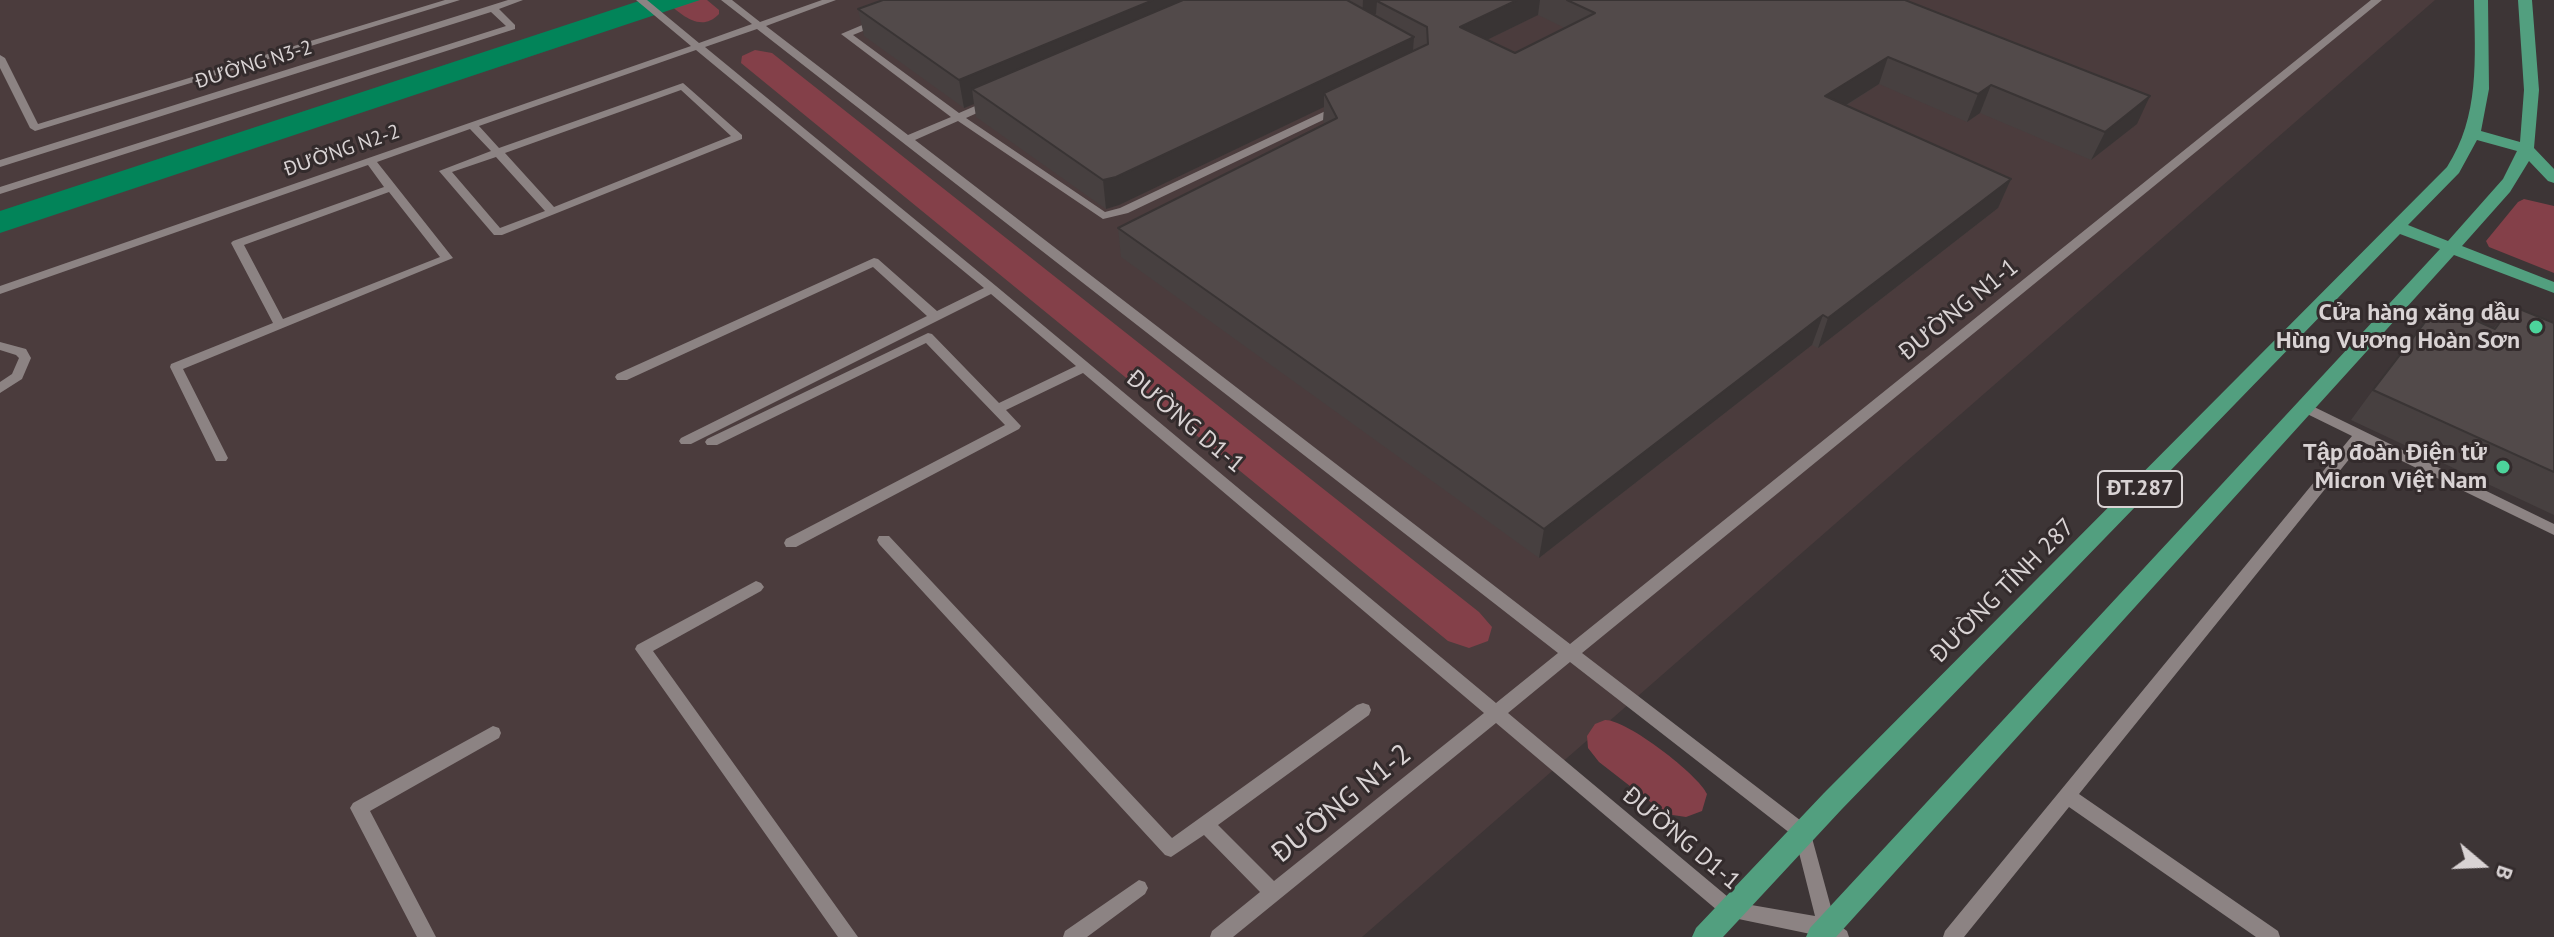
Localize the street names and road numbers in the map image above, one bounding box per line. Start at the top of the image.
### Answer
street label: ĐƯỜNG N3-2 [193,36,315,94]
street label: ĐƯỜNG N2-2 [281,120,403,182]
street label: ĐƯỜNG N1-1 [1894,253,2024,367]
street label: ĐƯỜNG D1-1 [1120,364,1250,480]
road number: ĐT.287 [2098,471,2182,507]
street label: ĐƯỜNG TỈNH 287 [1925,513,2081,669]
street label: ĐƯỜNG N1-2 [1266,738,1418,870]
street label: ĐƯỜNG D1-1 [1616,781,1746,897]

